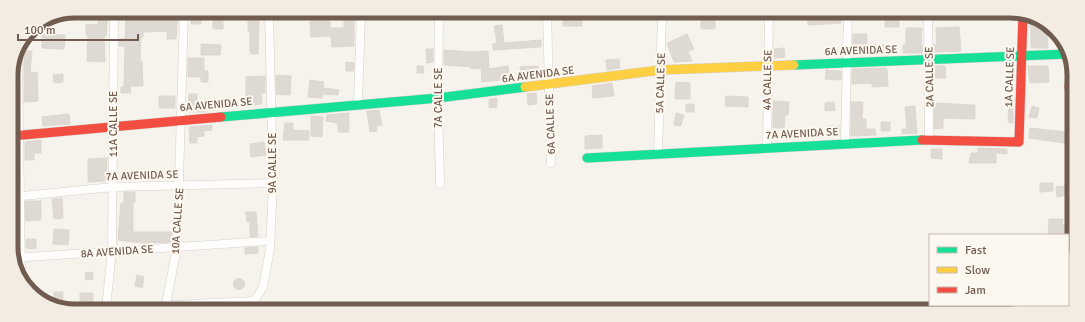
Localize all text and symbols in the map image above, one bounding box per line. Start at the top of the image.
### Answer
scale bar [18,16,138,42]
text: 100 m [24,23,56,38]
street label: 6A AVENIDA SE [824,43,898,58]
street label: 1A CALLE SE [1002,46,1017,108]
street label: 2A CALLE SE [922,47,937,107]
street label: 4A CALLE SE [760,50,775,110]
street label: 5A CALLE SE [653,52,668,114]
street label: 6A AVENIDA SE [501,64,575,85]
street label: 7A CALLE SE [432,68,445,128]
street label: 11A CALLE SE [107,91,120,157]
street label: 6A CALLE SE [543,93,558,155]
street label: 6A AVENIDA SE [179,95,253,114]
street label: 7A AVENIDA SE [765,125,839,142]
street label: 9A CALLE SE [266,133,279,193]
street label: 7A AVENIDA SE [105,168,179,183]
street label: 10A CALLE SE [169,187,186,255]
legend [929,234,1069,306]
street label: 8A AVENIDA SE [80,242,154,261]
text: Fast [965,243,986,258]
text: Slow [965,263,990,278]
text: Jam [965,283,986,298]

